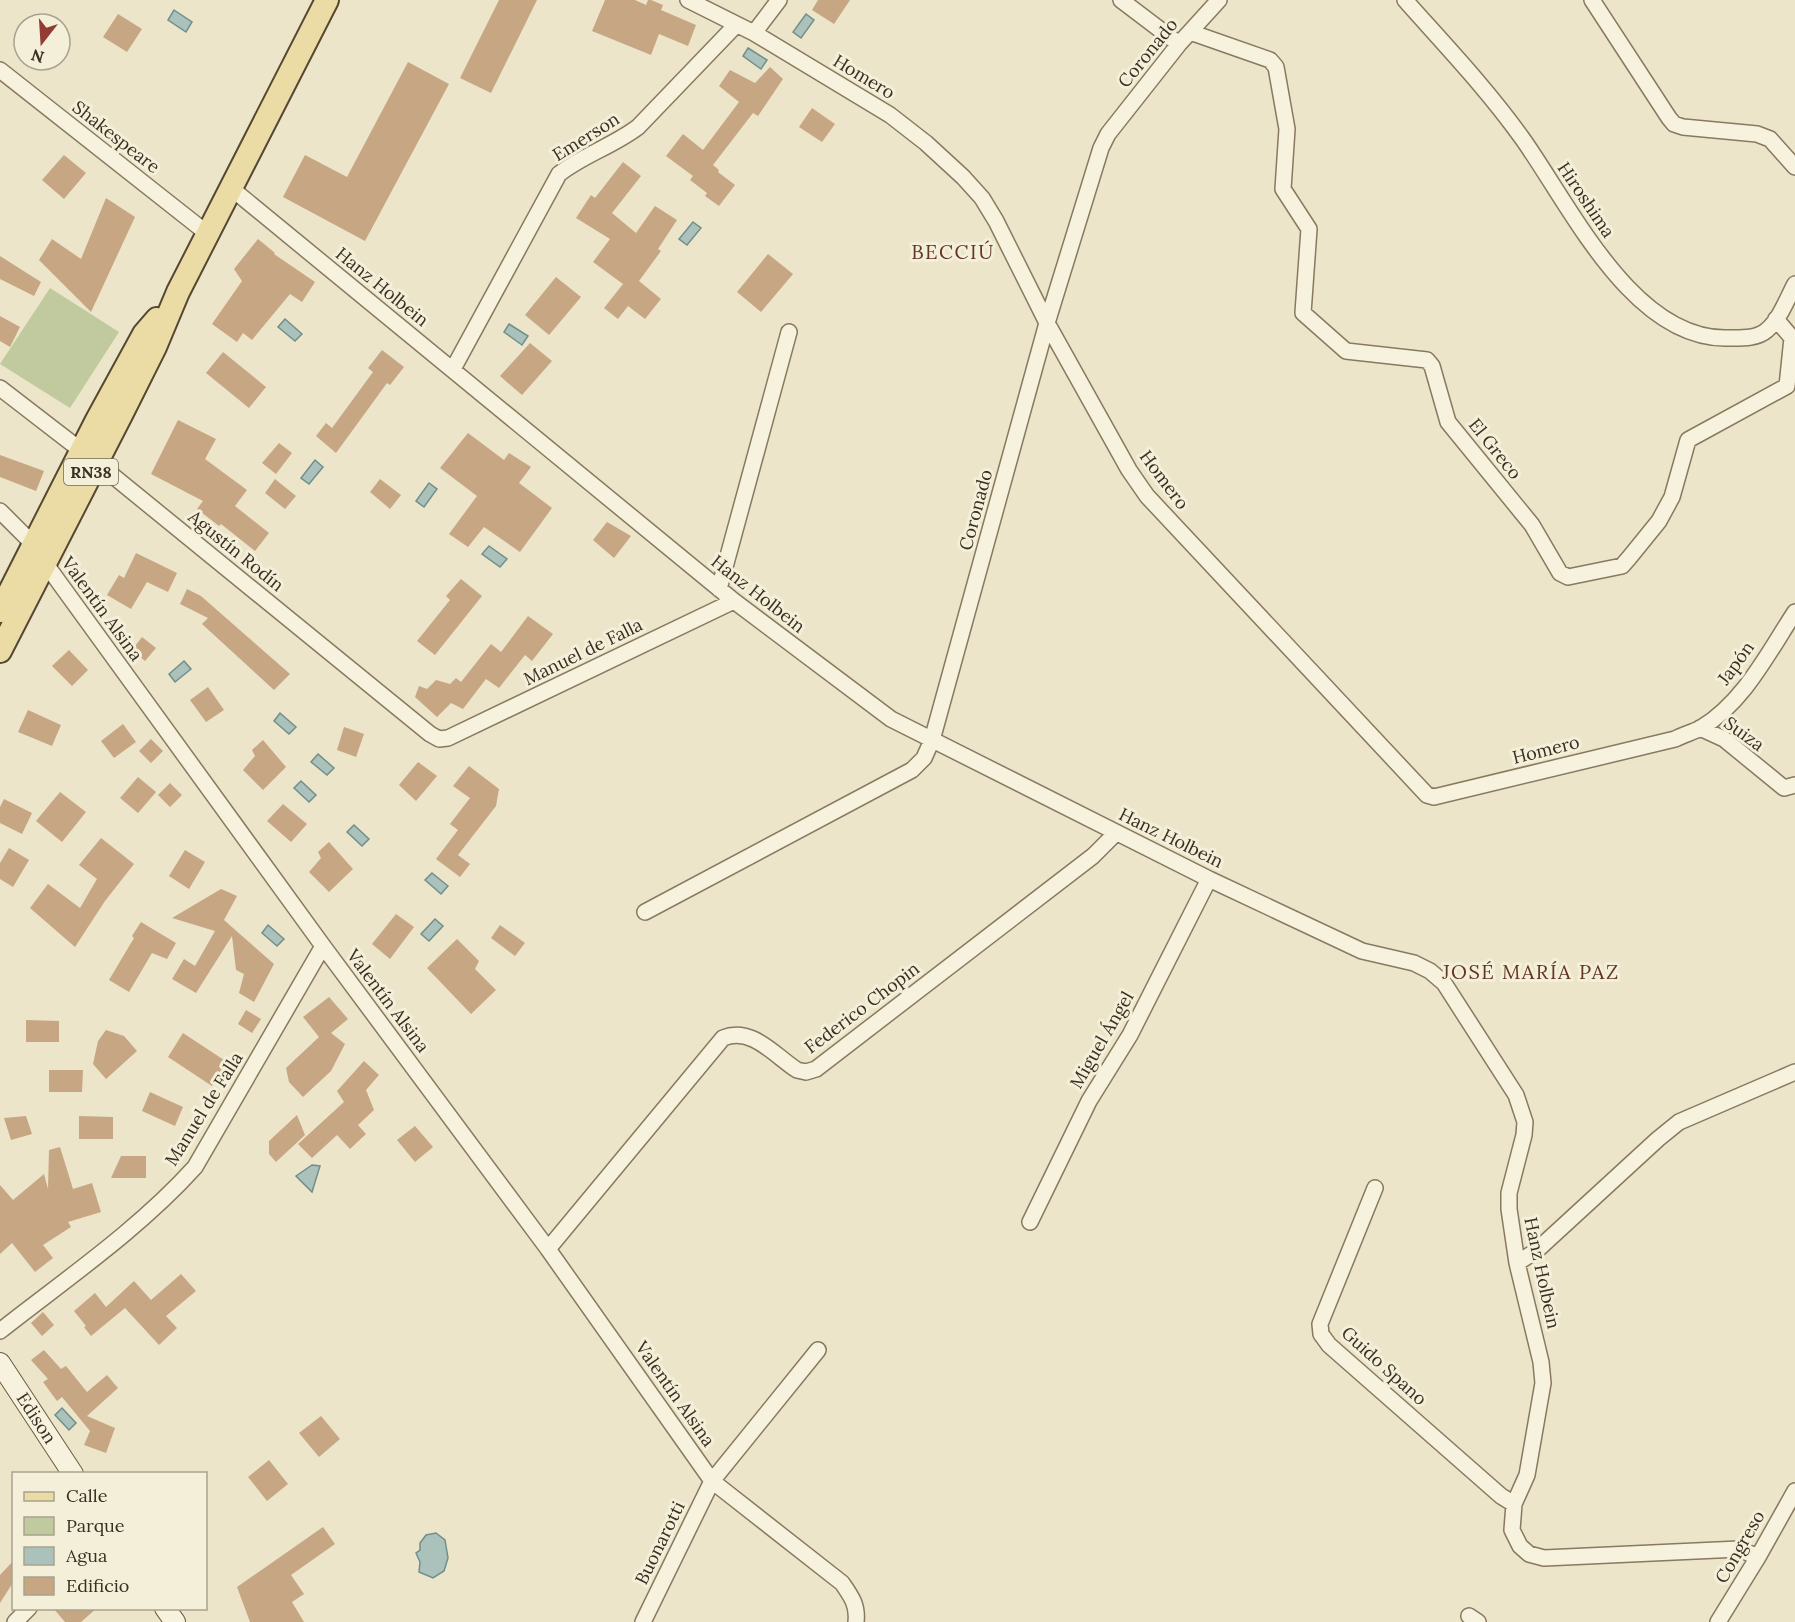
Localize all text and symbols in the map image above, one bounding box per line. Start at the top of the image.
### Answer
north arrow [12,12,72,72]
street label: Coronado [1113,13,1183,92]
text: N [29,45,46,68]
street label: Homero [829,49,899,104]
street label: Shakespeare [68,95,165,178]
street label: Emerson [548,107,624,166]
street label: Hiroshima [1553,157,1620,242]
district label: BECCIÚ [911,239,995,264]
street label: Hanz Holbein [331,242,434,331]
street label: El Greco [1464,414,1527,484]
street label: Homero [1135,446,1194,514]
road number: RN38 [64,459,118,485]
street label: Coronado [954,467,997,553]
street label: Agustín Rodín [183,504,289,596]
street label: Hanz Holbein [707,550,810,638]
street label: Valentín Alsina [56,551,148,665]
street label: Manuel de Falla [519,613,646,690]
street label: Japón [1712,636,1759,690]
street label: Suiza [1720,711,1769,756]
street label: Homero [1510,730,1582,769]
street label: Hanz Holbein [1115,802,1227,873]
street label: Valentín Alsina [341,944,435,1057]
street label: Federico Chopin [800,957,924,1058]
district label: JOSÉ MARÍA PAZ [1441,959,1620,984]
street label: Miguel Ángel [1065,987,1139,1092]
street label: Manuel de Falla [159,1048,248,1170]
street label: Hanz Holbein [1519,1215,1566,1331]
street label: Guido Spano [1337,1321,1432,1410]
street label: Valentín Alsina [630,1336,720,1451]
street label: Edison [11,1388,62,1448]
legend [12,1472,207,1610]
text: Calle [66,1484,108,1507]
street label: Buonarotti [630,1497,690,1588]
street label: Congreso [1710,1506,1770,1587]
text: Parque [66,1514,125,1537]
text: Agua [65,1544,107,1567]
text: Edificio [66,1574,129,1597]

